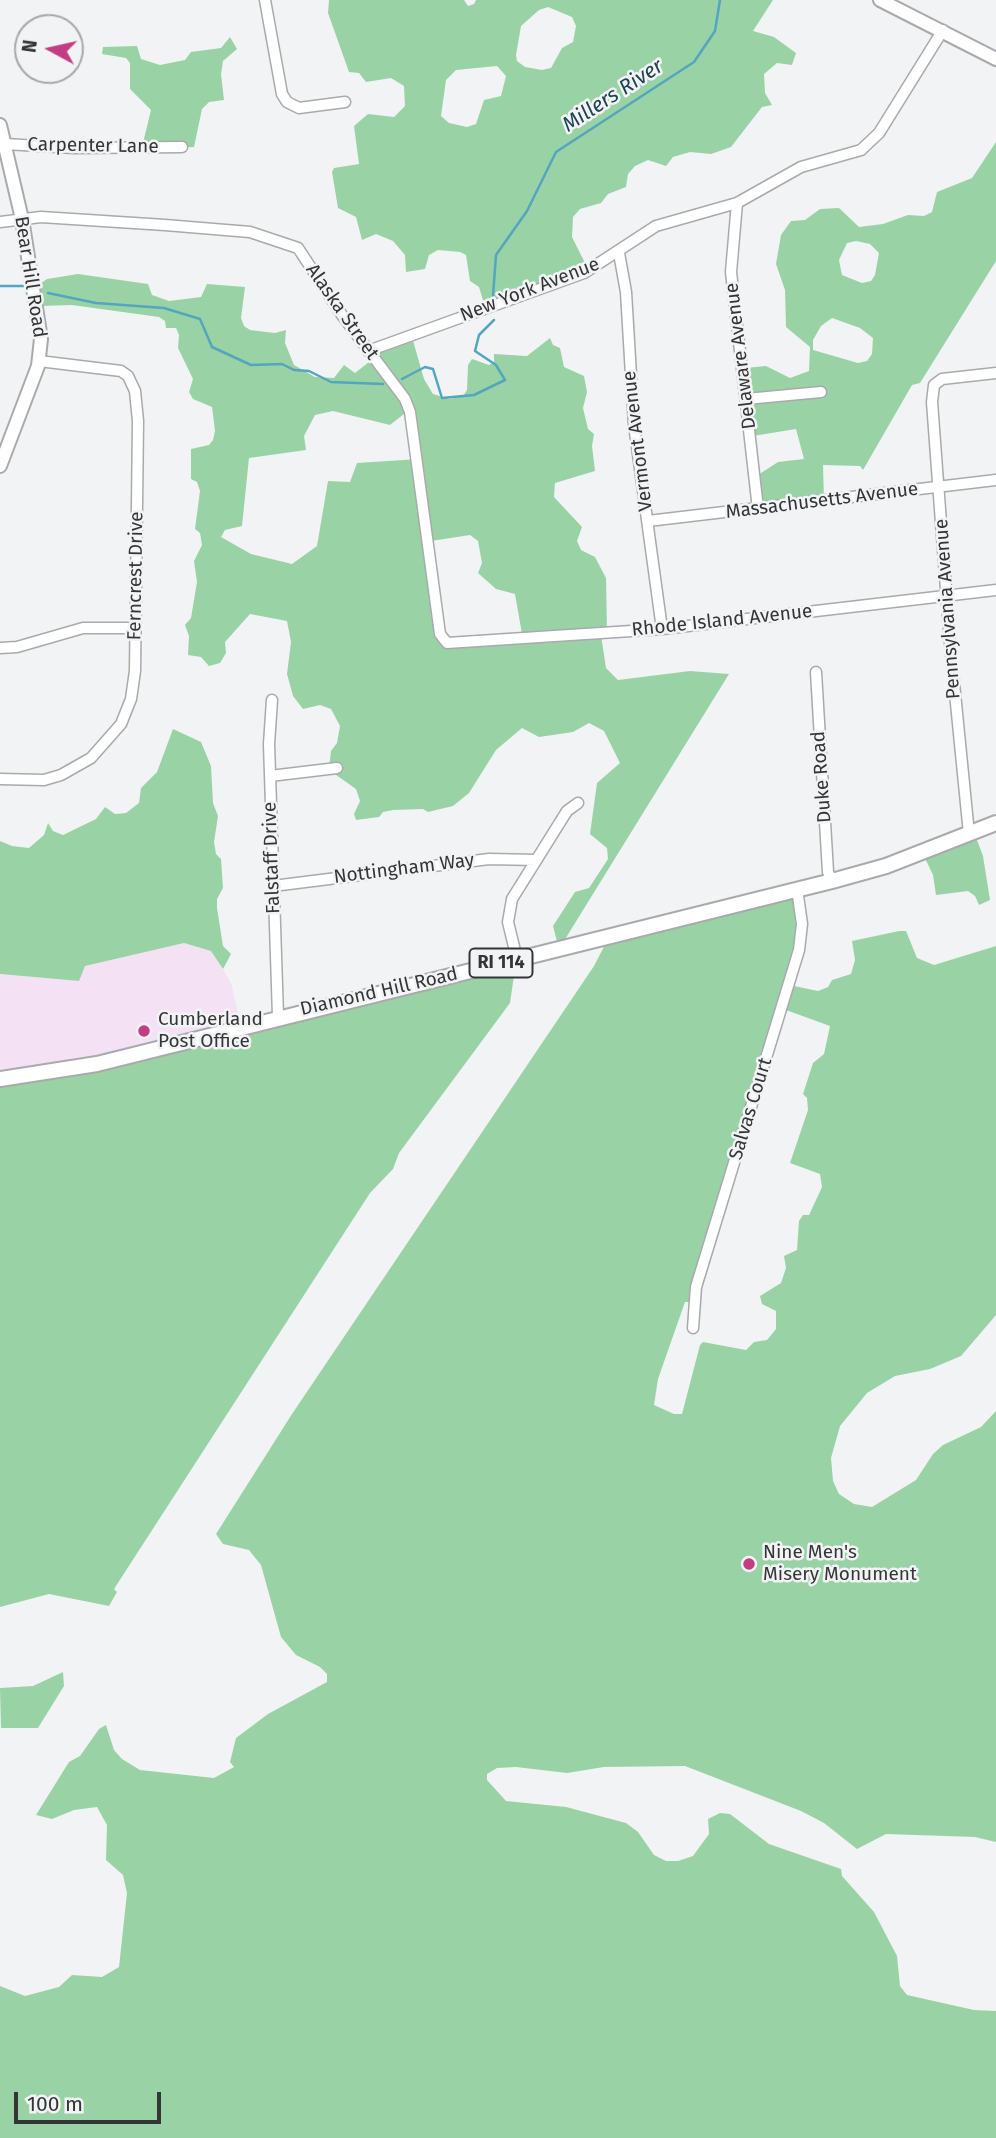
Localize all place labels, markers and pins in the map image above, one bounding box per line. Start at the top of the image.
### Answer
place label: Cumberland Post Office [158,1009,263,1053]
marker: Cumberland Post Office [136,1023,152,1039]
place label: Nine Men's Misery Monument [763,1542,917,1586]
marker: Nine Men's Misery Monument [741,1556,757,1572]

